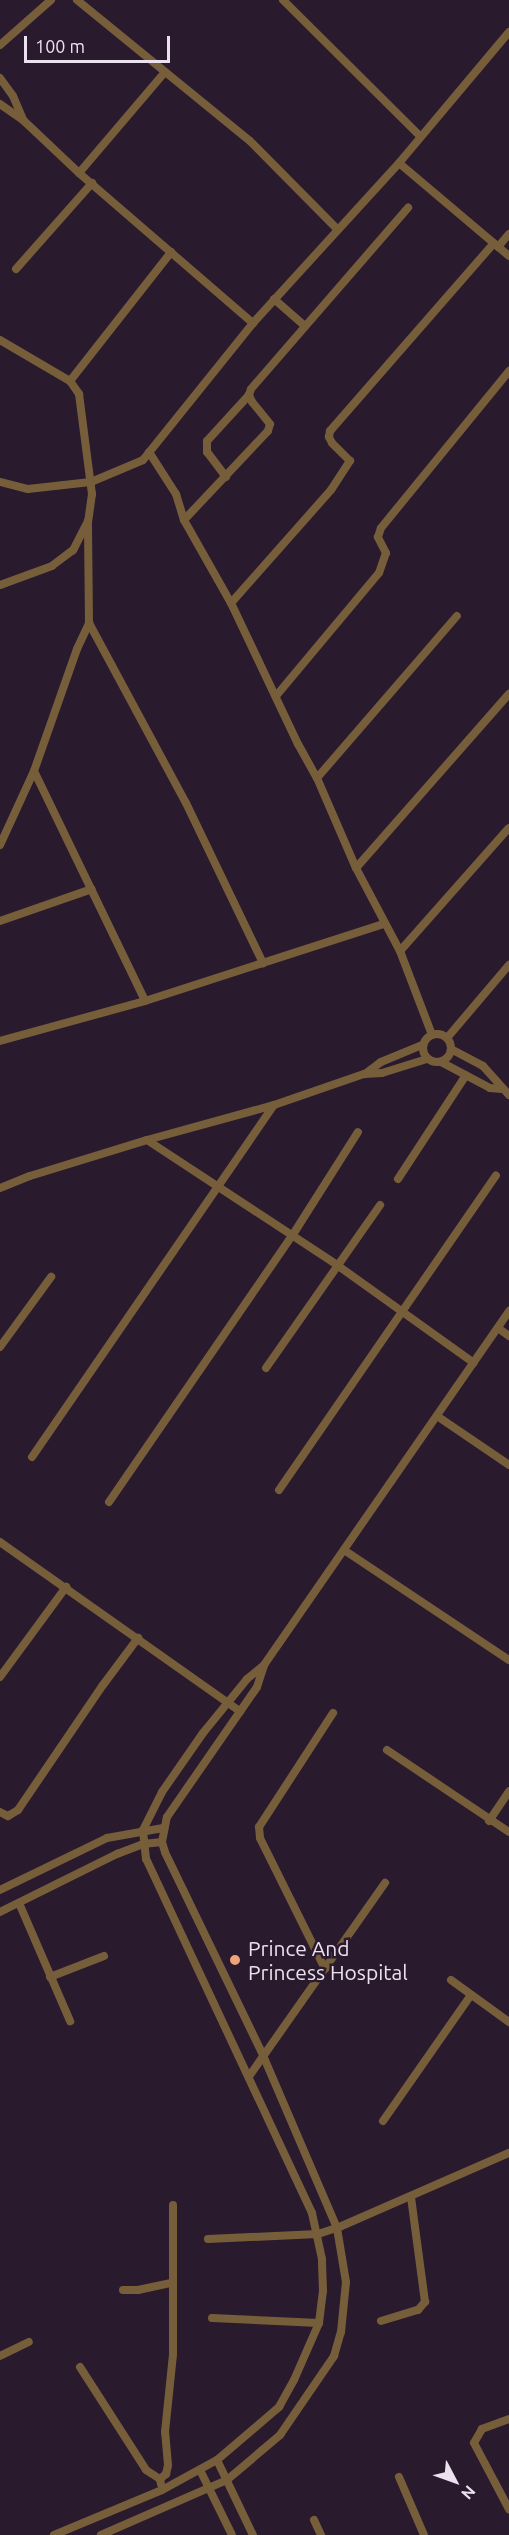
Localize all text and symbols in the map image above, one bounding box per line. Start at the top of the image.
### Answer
scale bar [27,24,172,62]
text: 100 m [35,36,85,56]
place label: Prince And Princess Hospital [248,1935,408,1985]
marker: Prince And Princess Hospital [226,1951,244,1969]
north arrow [425,2451,485,2511]
text: N [458,2482,479,2503]

